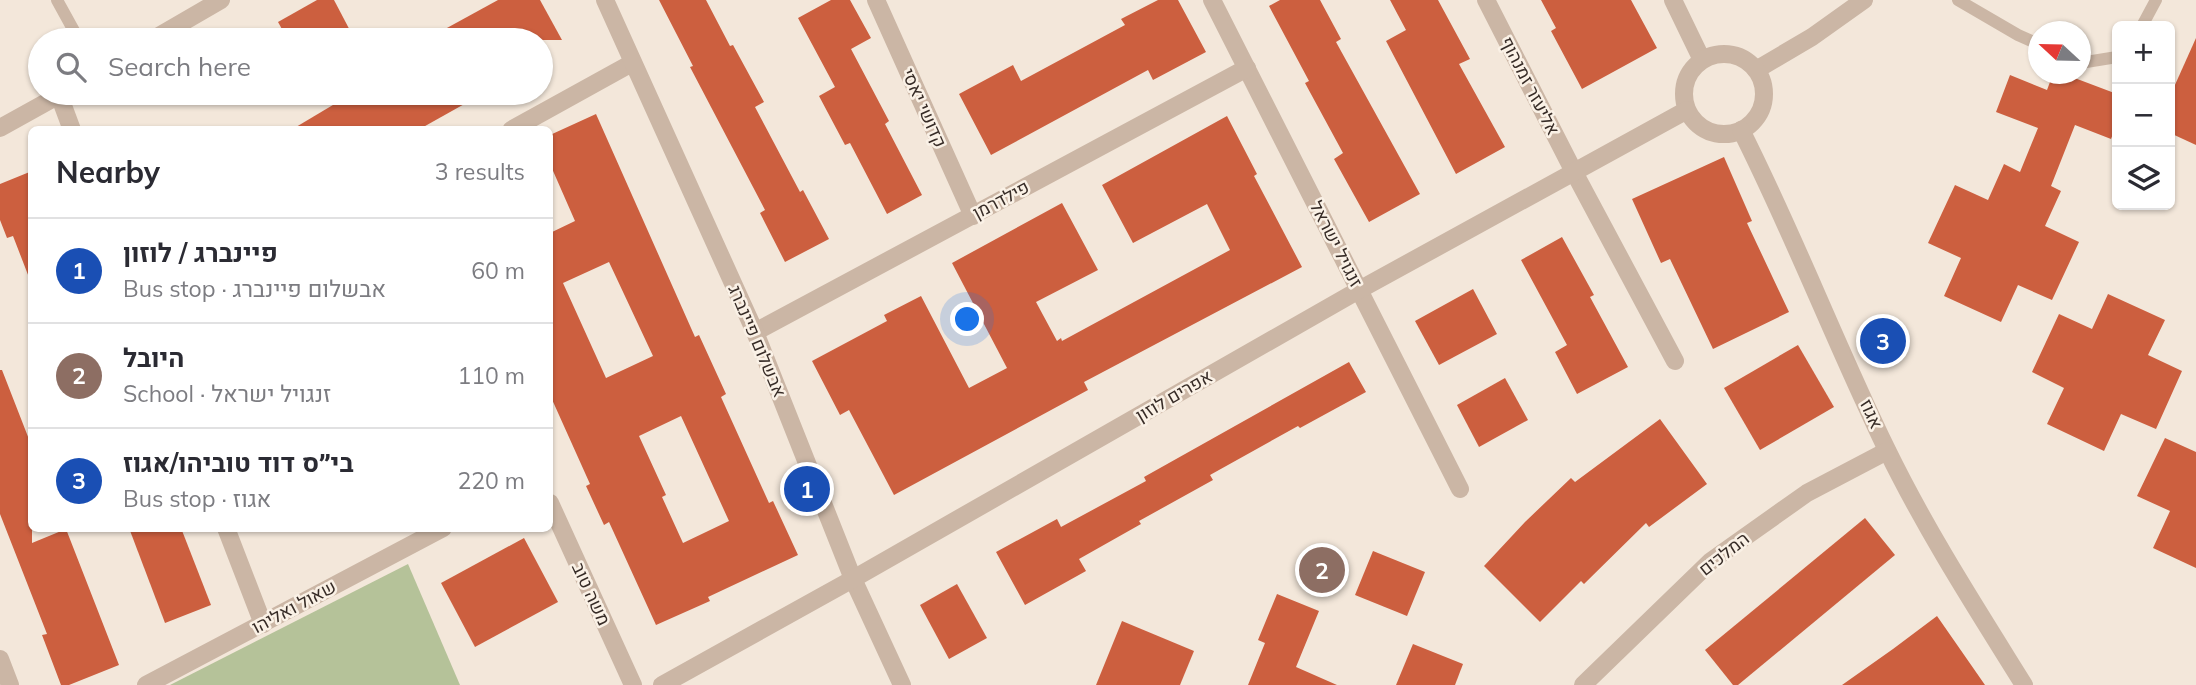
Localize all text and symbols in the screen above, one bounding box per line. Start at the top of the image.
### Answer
north arrow [2028,21,2091,84]
map controls [2112,21,2175,210]
button: + [2112,21,2175,84]
search box [28,28,553,105]
street label: אליעזר זמנהוף [1496,33,1565,139]
icon: search [52,48,90,86]
text: Search here [108,50,251,83]
street label: קדושי יאסי [897,65,952,151]
button: − [2112,84,2175,147]
button: layers [2112,147,2175,210]
text: Nearby [56,153,160,191]
text: 3 results [435,157,525,186]
street label: פילדרמן [969,175,1033,224]
street label: זנגויל ישראל [1305,197,1368,291]
text: פיינברג / לוזון [123,236,278,269]
text: 1 [72,256,86,285]
text: 60 m [471,256,525,285]
text: Bus stop · אבשלום פיינברג [123,274,386,303]
street label: אבשלום פיינברג [723,281,791,401]
your location [950,302,984,336]
pin: 3 [1860,315,1906,367]
text: היובל [123,341,184,374]
text: 2 [72,361,86,390]
text: 110 m [457,361,525,390]
street label: אפרים לוזון [1131,364,1216,427]
text: School · זנגויל ישראל [123,379,331,408]
street label: אגוז [1855,395,1888,432]
text: בי״ס דוד טוביהו/אגוז [123,446,354,479]
pin: 1 [784,463,830,515]
text: 3 [72,466,86,495]
text: 220 m [457,466,525,495]
text: Bus stop · אגוז [123,484,271,513]
street label: המלכים [1694,527,1754,580]
pin: 2 [1299,544,1345,596]
street label: משה טוב [567,559,616,629]
street label: שאול ואליהו [248,575,340,638]

